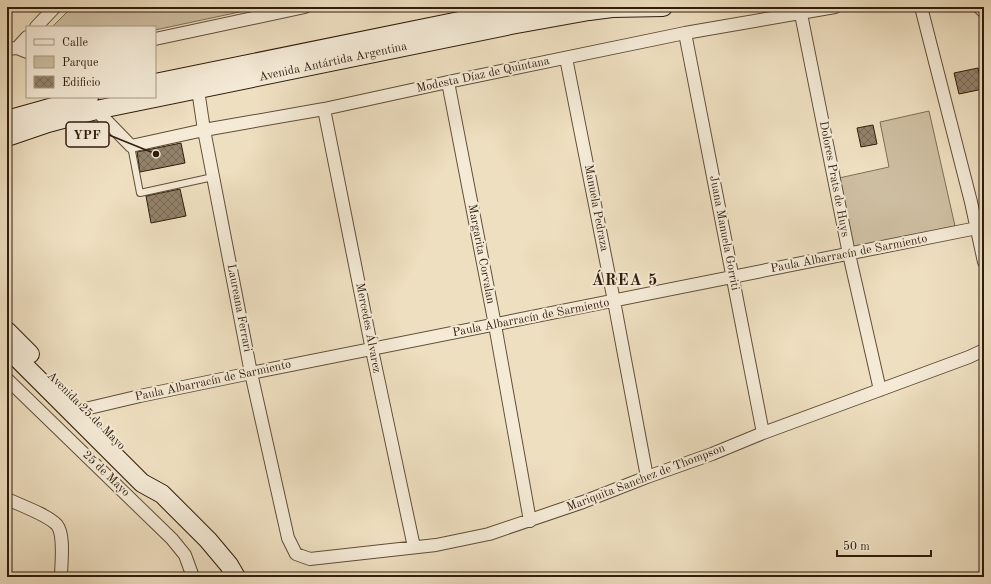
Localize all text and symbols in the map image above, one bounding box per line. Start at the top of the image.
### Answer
legend [26,26,156,98]
text: Calle [62,37,88,49]
street label: Avenida Antártida Argentina [258,40,408,84]
street label: Modesta Díaz de Quintana [415,55,551,95]
text: Parque [62,57,99,69]
text: Edificio [62,77,101,89]
street label: Dolores Prats de Huys [817,120,851,238]
callout: YPF [66,122,109,147]
text: YPF [73,129,101,142]
street label: Manuela Pedraza [582,164,610,253]
street label: Juana Manuela Gorriti [707,175,741,291]
street label: Margarita Corvalan [465,203,497,305]
street label: Paula Albarracín de Sarmiento [770,233,928,275]
street label: Laureana Ferrari [225,263,253,353]
district label: ÁREA 5 [592,269,658,289]
street label: Mercedes Álvarez [353,281,386,374]
street label: Paula Albarracín de Sarmiento [452,297,610,339]
street label: Paula Albarracín de Sarmiento [134,359,292,403]
street label: Avenida 25 de Mayo [45,369,128,452]
street label: Mariquita Sanchez de Thompson [565,442,727,514]
street label: 25 de Mayo [80,448,132,499]
scale bar [837,532,931,558]
text: 50 m [843,540,870,553]

